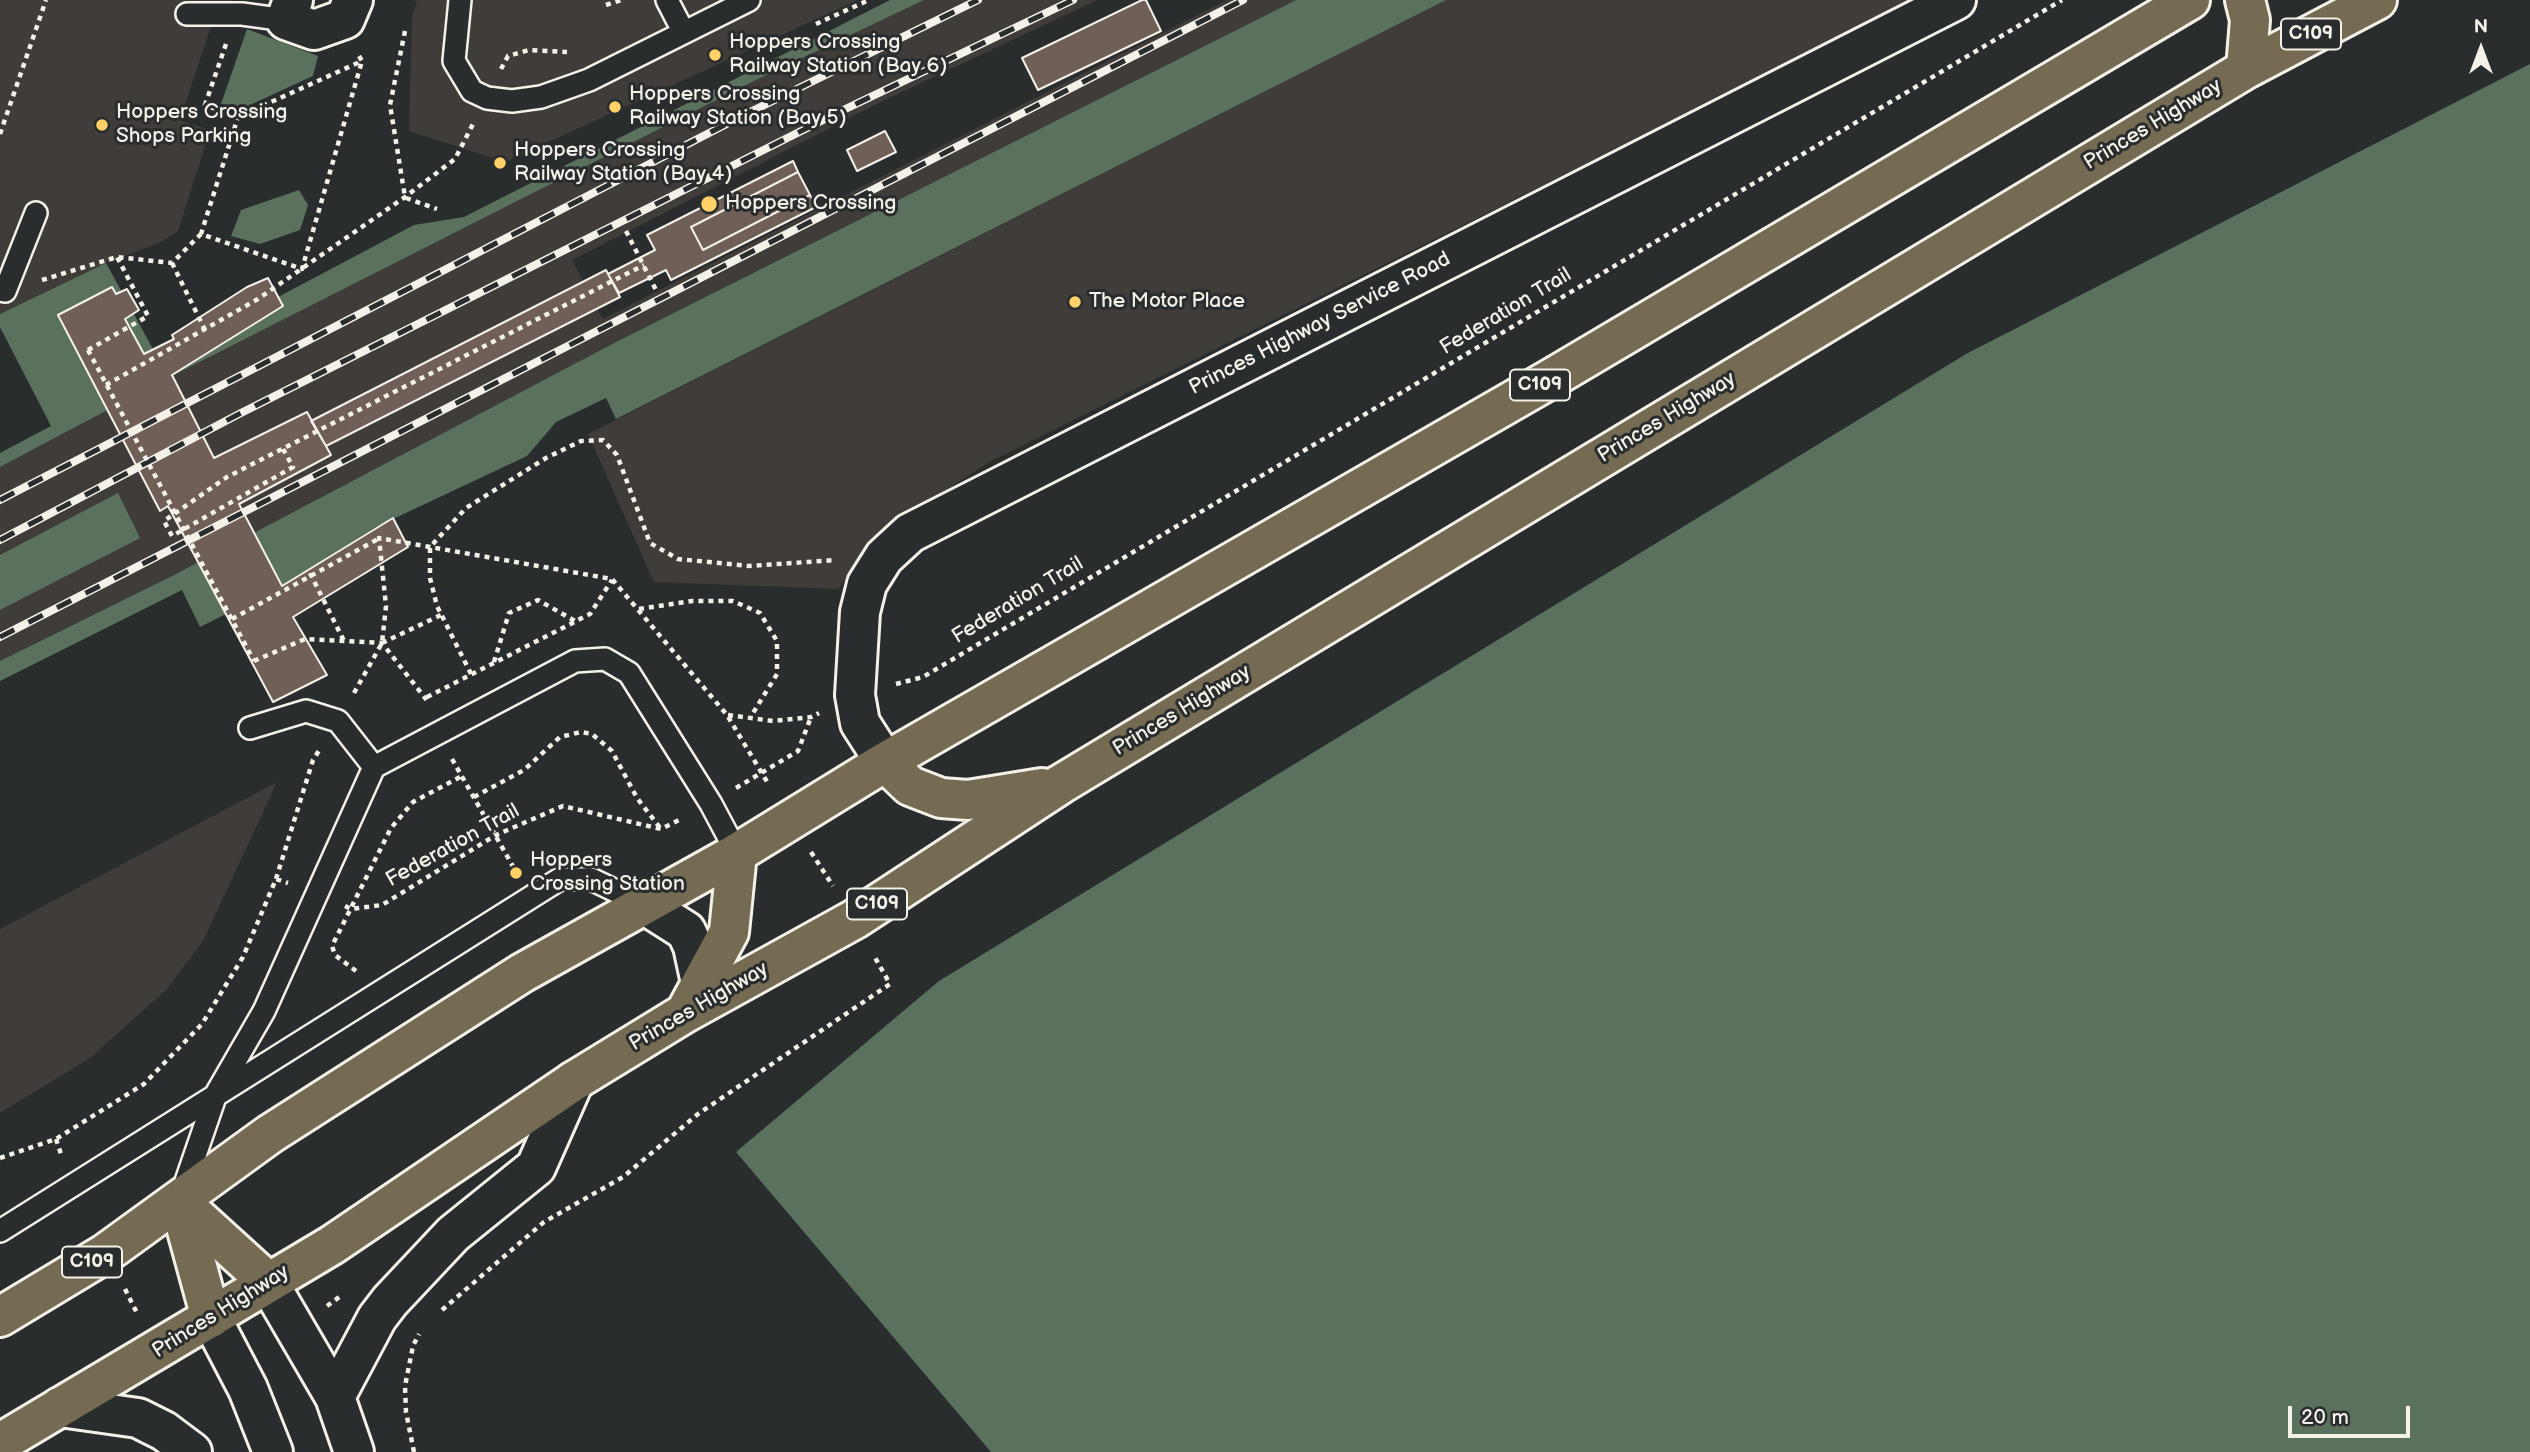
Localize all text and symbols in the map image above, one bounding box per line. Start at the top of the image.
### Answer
north arrow [2446,14,2516,84]
text: N [2474,16,2488,39]
road number: C109 [2281,18,2341,50]
place label: Hoppers Crossing Railway Station (Bay 6) [729,30,947,80]
marker: Hoppers Crossing Railway Station (Bay 6) [707,47,723,63]
street label: Princes Highway [2079,74,2227,176]
place label: Hoppers Crossing Railway Station (Bay 5) [629,82,846,132]
marker: Hoppers Crossing Railway Station (Bay 5) [607,99,623,115]
place label: Hoppers Crossing Shops Parking [116,100,287,150]
marker: Hoppers Crossing Shops Parking [94,117,110,133]
place label: Hoppers Crossing Railway Station (Bay 4) [514,138,732,188]
marker: Hoppers Crossing Railway Station (Bay 4) [492,155,508,171]
place label: Hoppers Crossing [725,191,896,217]
marker: Hoppers Crossing [699,194,719,214]
street label: Princes Highway Service Road [1185,247,1455,401]
street label: Federation Trail [1436,263,1576,361]
place label: The Motor Place [1089,289,1245,315]
marker: The Motor Place [1067,294,1083,310]
street label: Princes Highway [1593,367,1741,469]
road number: C109 [1510,370,1570,400]
street label: Federation Trail [948,552,1088,650]
street label: Princes Highway [1108,660,1256,762]
street label: Federation Trail [382,799,524,893]
place label: Hoppers Crossing Station [530,848,685,898]
marker: Hoppers Crossing Station [508,865,524,881]
road number: C109 [847,888,907,920]
street label: Princes Highway [625,957,773,1057]
road number: C109 [62,1246,122,1278]
street label: Princes Highway [148,1260,294,1364]
scale bar [2292,1392,2414,1436]
text: 20 m [2301,1405,2349,1430]

